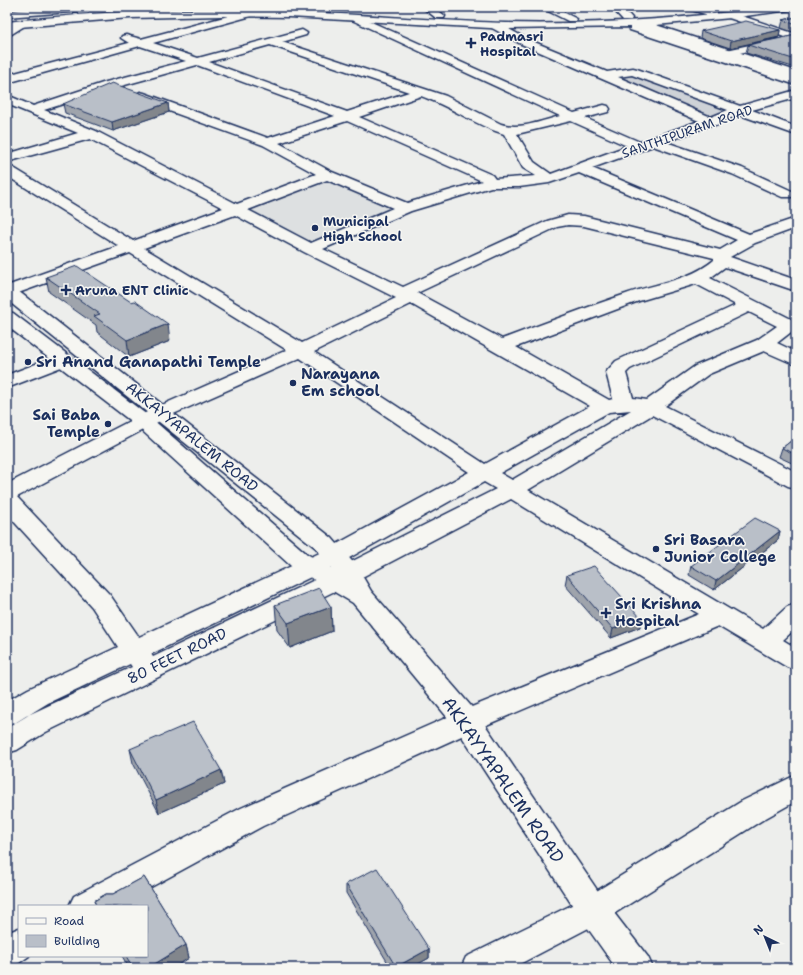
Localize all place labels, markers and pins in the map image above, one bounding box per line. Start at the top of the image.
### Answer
place label: Padmasri Hospital [480,28,544,60]
marker: Padmasri Hospital [465,37,477,49]
place label: Municipal High School [323,213,403,245]
marker: Municipal High School [310,223,320,233]
place label: Aruna ENT Clinic [75,282,189,299]
marker: Aruna ENT Clinic [60,284,72,296]
place label: Sri Anand Ganapathi Temple [36,352,261,372]
marker: Sri Anand Ganapathi Temple [23,357,33,367]
place label: Narayana Em school [301,364,380,401]
marker: Narayana Em school [288,378,298,388]
place label: Sai Baba Temple [32,405,101,442]
marker: Sai Baba Temple [103,419,113,429]
place label: Sri Basara Junior College [664,530,776,567]
marker: Sri Basara Junior College [651,544,661,554]
place label: Sri Krishna Hospital [615,594,702,631]
marker: Sri Krishna Hospital [600,607,612,619]

